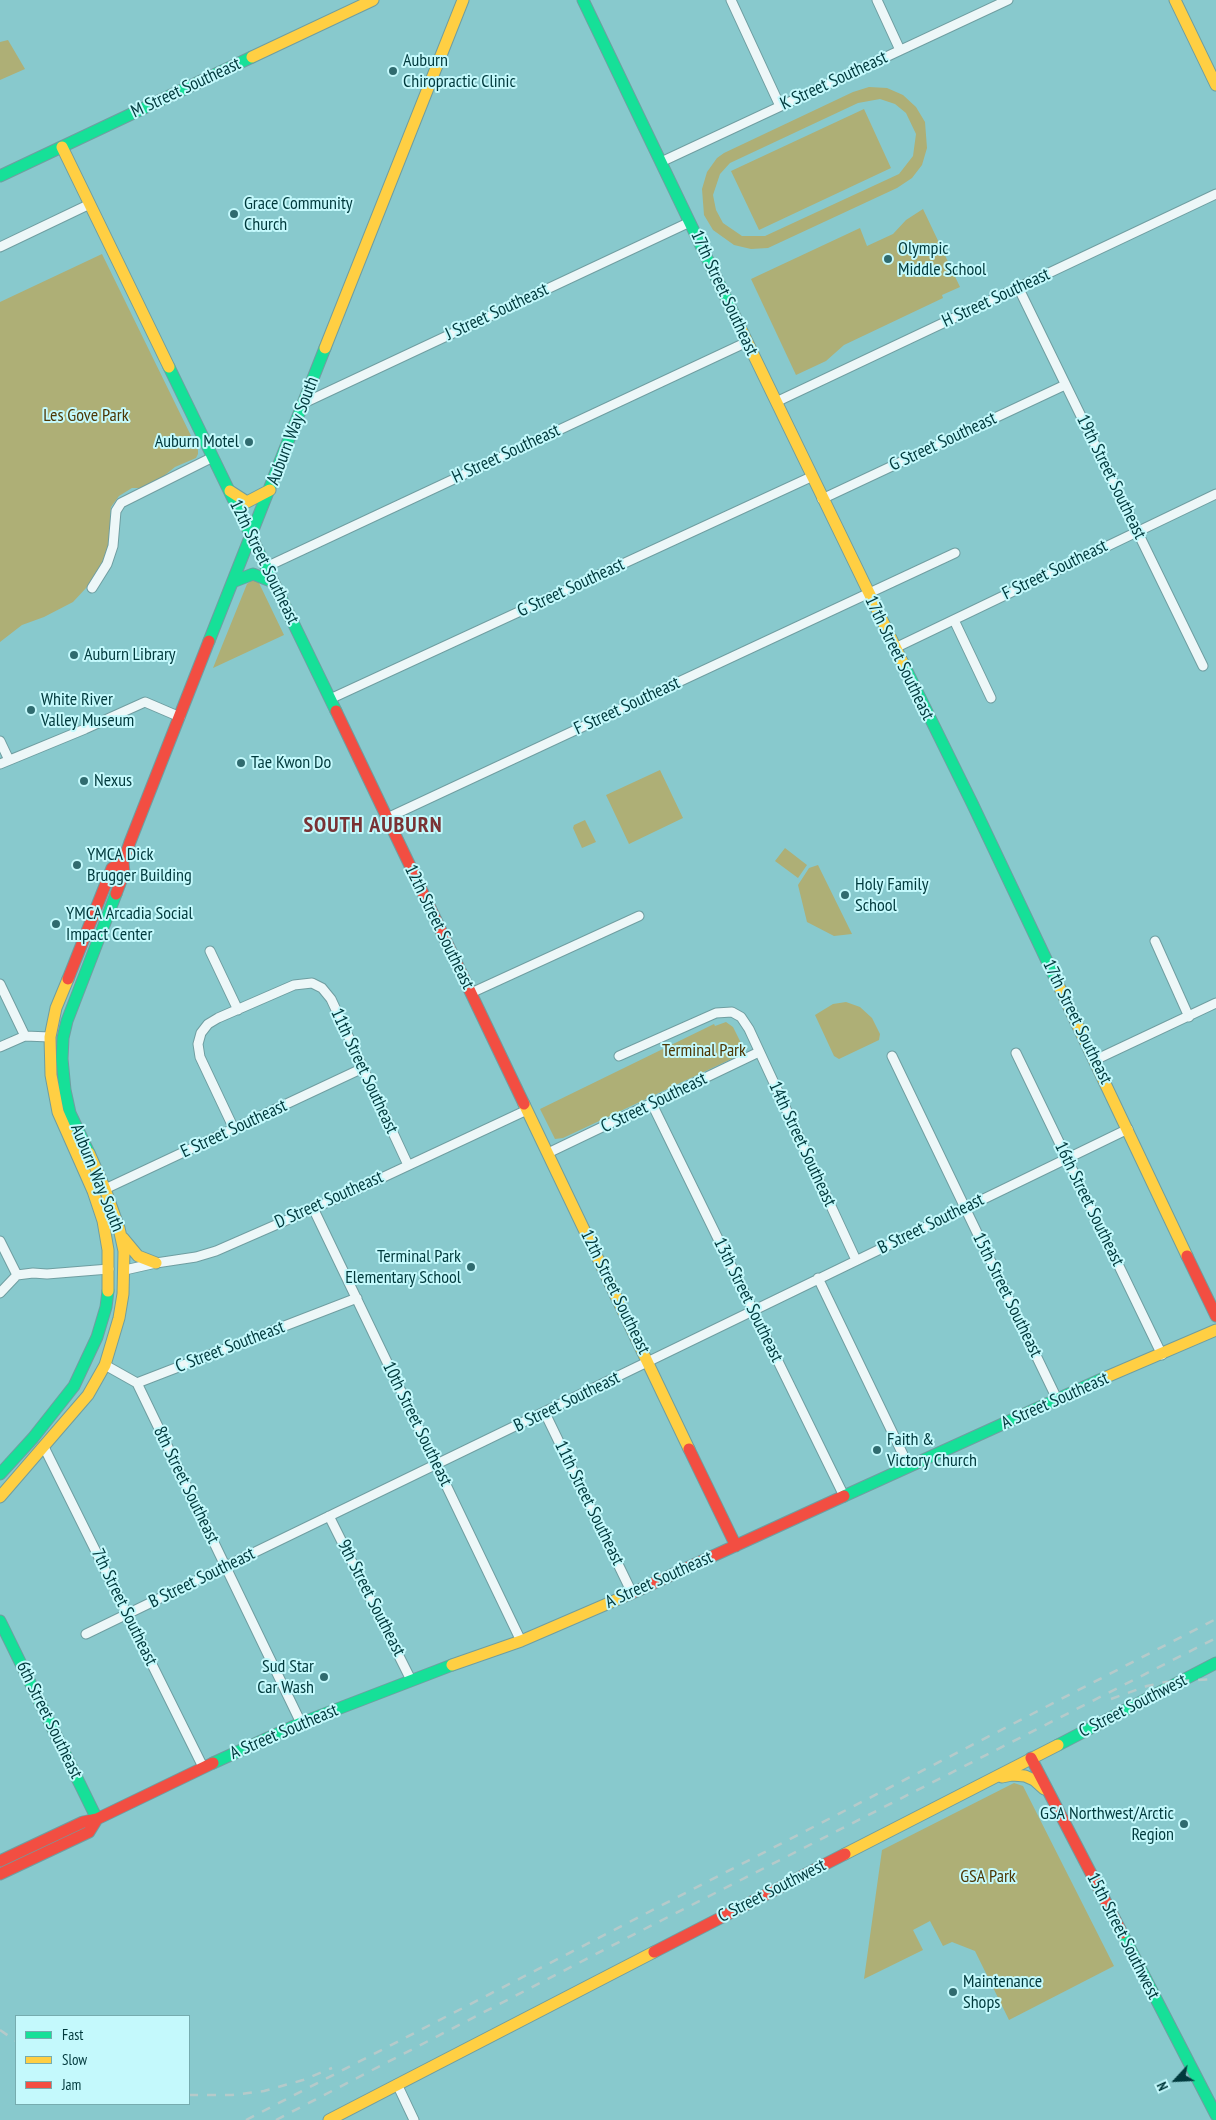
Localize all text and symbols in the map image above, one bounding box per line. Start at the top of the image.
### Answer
street label: K Street Southeast [777,47,891,115]
place label: Auburn Chiropractic Clinic [403,50,516,92]
street label: M Street Southeast [128,53,244,123]
marker: Auburn Chiropractic Clinic [387,65,399,77]
place label: Grace Community Church [244,193,353,235]
marker: Grace Community Church [228,208,240,220]
street label: 17th Street Southeast [686,227,762,359]
place label: Olympic Middle School [898,238,986,280]
marker: Olympic Middle School [882,253,894,265]
street label: H Street Southeast [939,264,1053,332]
street label: J Street Southeast [442,279,552,345]
street label: Auburn Way South [262,374,324,488]
park label: Les Gove Park [43,405,129,427]
street label: G Street Southeast [886,408,1000,476]
street label: 19th Street Southeast [1072,411,1150,543]
street label: H Street Southeast [449,420,563,488]
place label: Auburn Motel [155,431,239,453]
marker: Auburn Motel [243,436,255,448]
street label: 12th Street Southeast [225,496,303,628]
street label: F Street Southeast [999,535,1111,605]
street label: G Street Southeast [514,554,628,622]
street label: 17th Street Southeast [860,592,938,724]
place label: Auburn Library [84,644,176,666]
marker: Auburn Library [68,649,80,661]
street label: F Street Southeast [571,672,683,740]
place label: White River Valley Museum [41,689,134,732]
marker: White River Valley Museum [25,704,37,716]
place label: Tae Kwon Do [251,752,331,774]
marker: Tae Kwon Do [235,757,247,769]
place label: Nexus [94,770,132,792]
marker: Nexus [78,775,90,787]
district label: SOUTH AUBURN [302,813,444,839]
place label: YMCA Dick Brugger Building [87,844,192,886]
marker: YMCA Dick Brugger Building [71,859,83,871]
street label: 12th Street Southeast [400,861,478,993]
place label: Holy Family School [855,874,928,916]
marker: Holy Family School [839,889,851,901]
place label: YMCA Arcadia Social Impact Center [66,903,193,946]
marker: YMCA Arcadia Social Impact Center [50,918,62,930]
street label: 17th Street Southeast [1038,956,1116,1088]
street label: 11th Street Southeast [326,1005,402,1137]
park label: Terminal Park [662,1040,746,1062]
street label: C Street Southeast [598,1068,710,1138]
street label: 14th Street Southeast [764,1078,840,1210]
street label: E Street Southeast [178,1095,290,1163]
street label: Auburn Way South [66,1121,128,1235]
street label: 16th Street Southeast [1050,1138,1128,1270]
street label: D Street Southeast [272,1167,386,1233]
street label: B Street Southeast [874,1189,988,1259]
street label: 12th Street Southeast [576,1226,654,1358]
street label: 15th Street Southeast [968,1229,1046,1361]
street label: 13th Street Southeast [709,1234,787,1366]
place label: Terminal Park Elementary School [345,1246,461,1288]
marker: Terminal Park Elementary School [465,1261,477,1273]
street label: C Street Southeast [172,1316,288,1378]
street label: 10th Street Southeast [378,1358,456,1490]
street label: B Street Southeast [510,1367,624,1437]
street label: A Street Southeast [998,1368,1112,1434]
street label: 8th Street Southeast [148,1423,224,1547]
place label: Faith & Victory Church [887,1429,977,1472]
street label: 11th Street Southeast [550,1437,628,1569]
marker: Faith & Victory Church [871,1444,883,1456]
street label: 9th Street Southeast [332,1536,410,1660]
street label: B Street Southeast [145,1543,259,1613]
street label: 7th Street Southeast [86,1545,162,1669]
street label: A Street Southeast [602,1547,716,1613]
place label: Sud Star Car Wash [257,1656,314,1698]
street label: 6th Street Southeast [11,1658,87,1782]
street label: C Street Southwest [1075,1670,1191,1742]
marker: Sud Star Car Wash [318,1671,330,1683]
street label: A Street Southeast [227,1700,341,1764]
place label: GSA Northwest/Arctic Region [1040,1803,1174,1846]
marker: GSA Northwest/Arctic Region [1178,1818,1190,1830]
street label: C Street Southwest [714,1855,830,1927]
park label: GSA Park [960,1866,1016,1888]
street label: 15th Street Southwest [1082,1869,1164,2003]
place label: Maintenance Shops [963,1971,1042,2014]
marker: Maintenance Shops [947,1986,959,1998]
legend [15,2015,190,2105]
text: Fast [62,2025,83,2044]
text: Slow [62,2050,87,2069]
north arrow [1151,2055,1201,2105]
text: Jam [62,2075,81,2094]
text: N [1153,2079,1172,2094]

